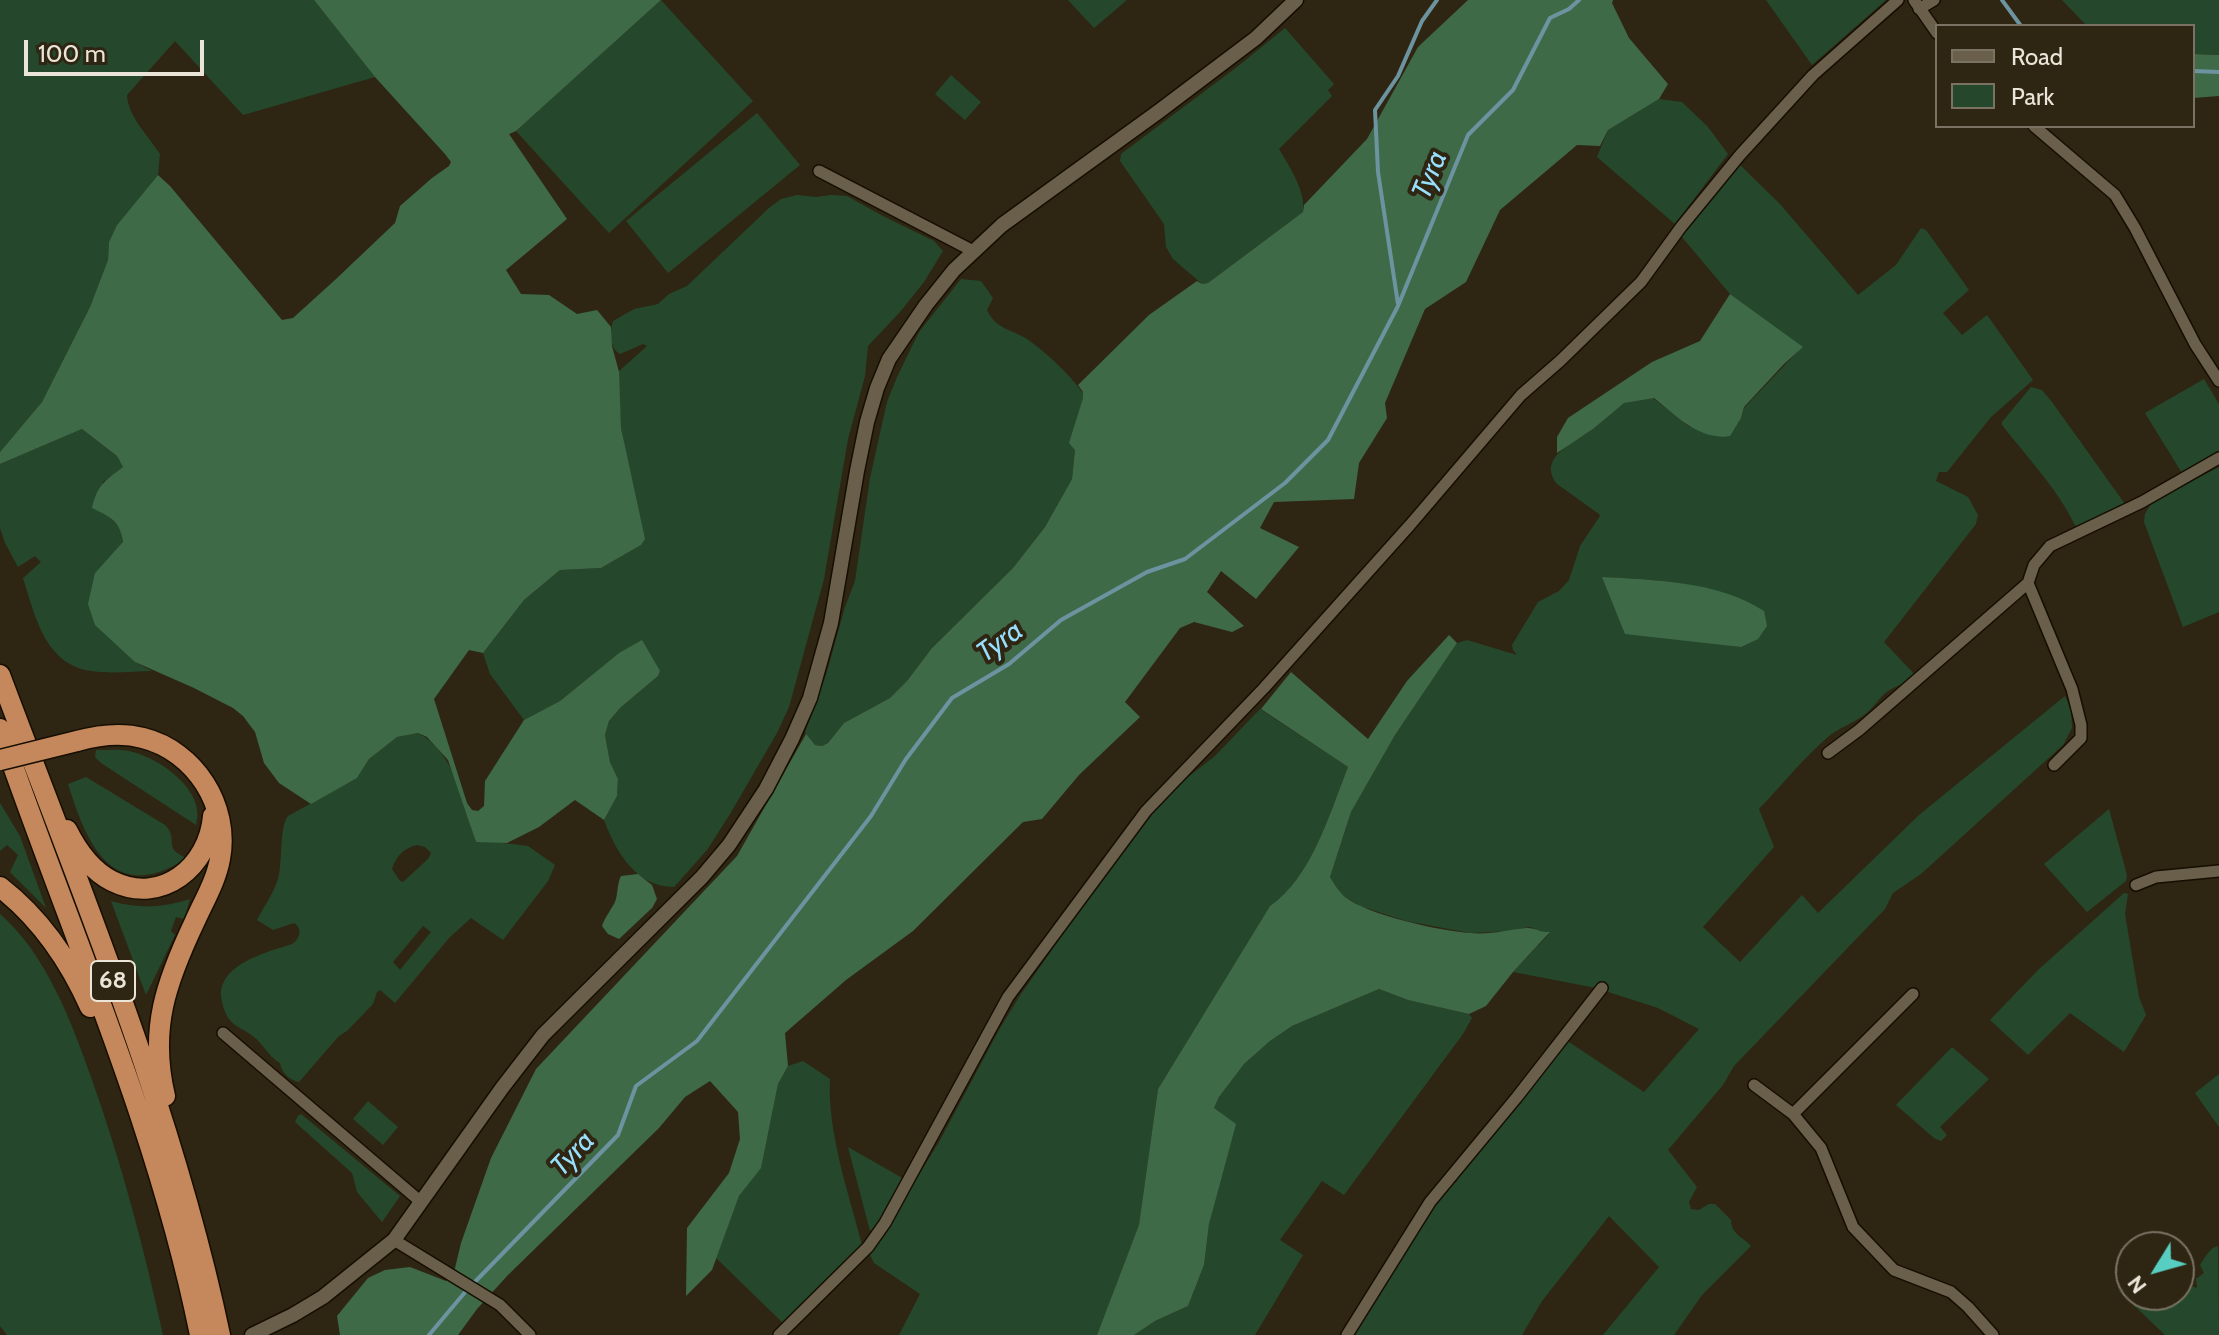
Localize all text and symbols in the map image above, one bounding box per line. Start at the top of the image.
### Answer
scale bar [28,24,208,74]
legend [1935,24,2195,128]
text: 100 m [38,39,106,68]
text: Road [2011,42,2063,71]
text: Park [2011,82,2054,111]
water label: Tyra [1405,146,1455,204]
water label: Tyra [970,614,1030,670]
road number: 68 [91,961,135,1001]
water label: Tyra [544,1125,602,1183]
north arrow [2115,1231,2195,1311]
text: N [2122,1270,2152,1299]

